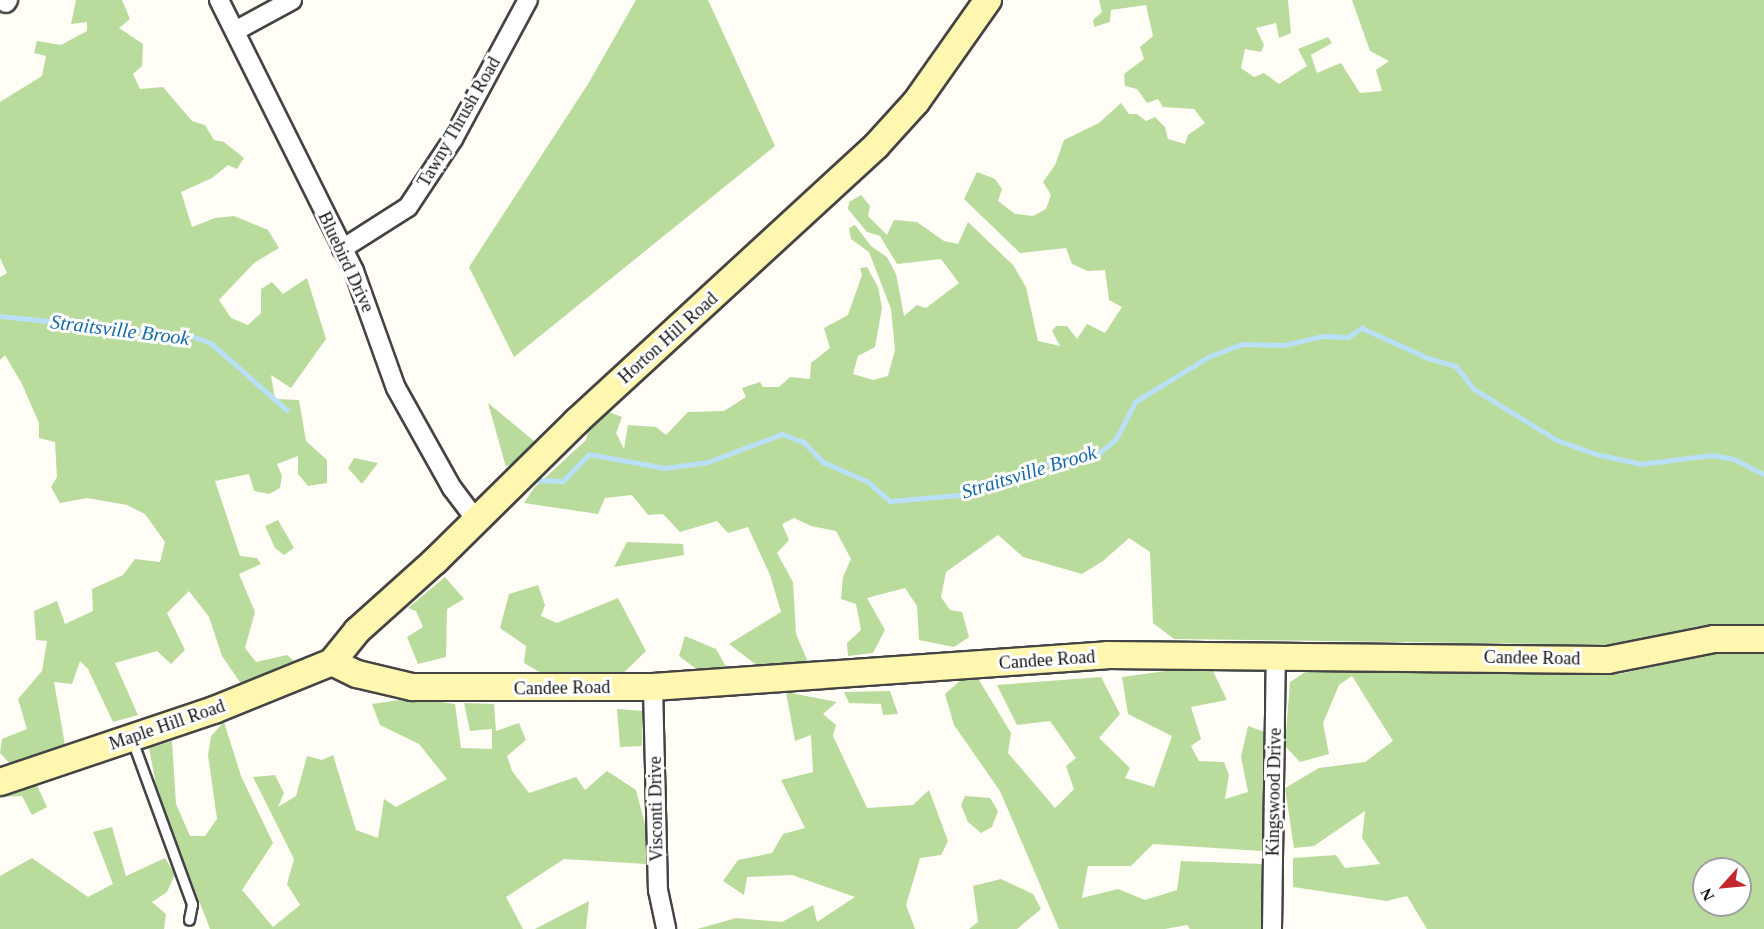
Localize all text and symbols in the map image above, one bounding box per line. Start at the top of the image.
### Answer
street label: Tawny Thrush Road [413,53,505,191]
street label: Bluebird Drive [313,208,379,316]
street label: Horton Hill Road [614,288,722,388]
water label: Straitsville Brook [49,310,191,350]
water label: Straitsville Brook [959,440,1099,504]
street label: Candee Road [998,646,1096,674]
street label: Candee Road [1484,646,1580,670]
street label: Candee Road [514,676,610,700]
street label: Maple Hill Road [106,695,228,755]
street label: Kingswood Drive [1262,728,1286,856]
street label: Visconti Drive [644,756,668,862]
north arrow [1692,857,1752,917]
text: N [1697,885,1717,904]

